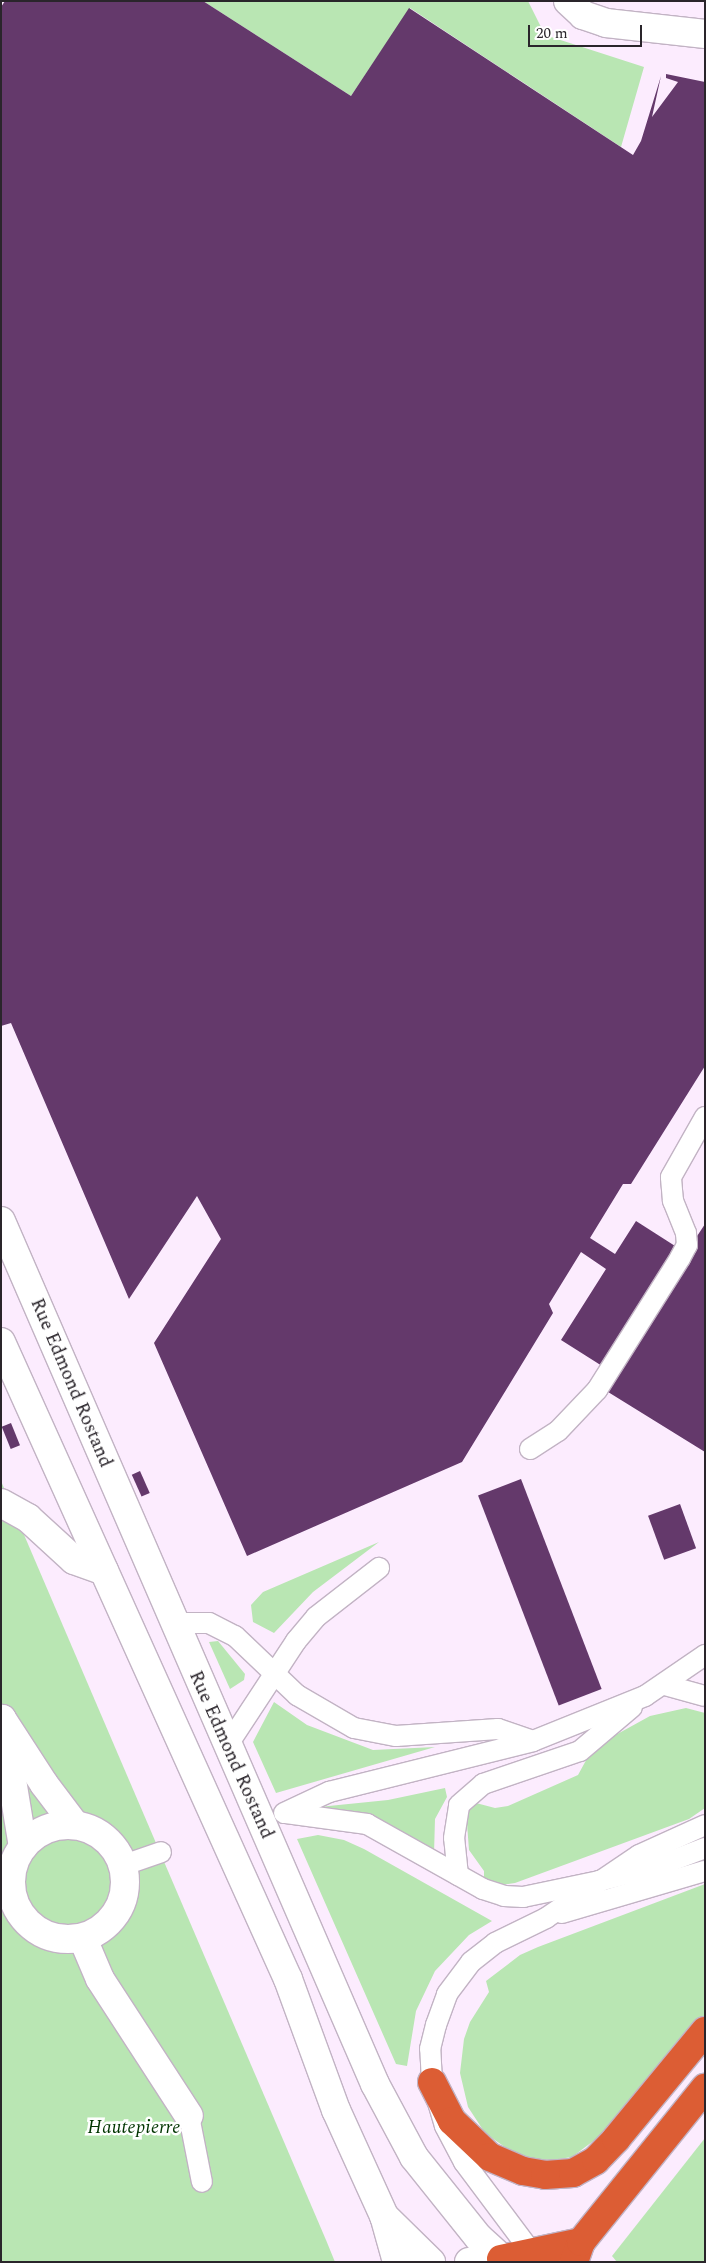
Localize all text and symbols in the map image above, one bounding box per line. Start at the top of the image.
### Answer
scale bar [531,15,645,47]
text: 20 m [536,22,568,45]
street label: Rue Edmond Rostand [25,1295,117,1471]
street label: Rue Edmond Rostand [184,1667,278,1843]
park label: Hautepierre [88,2117,180,2139]

